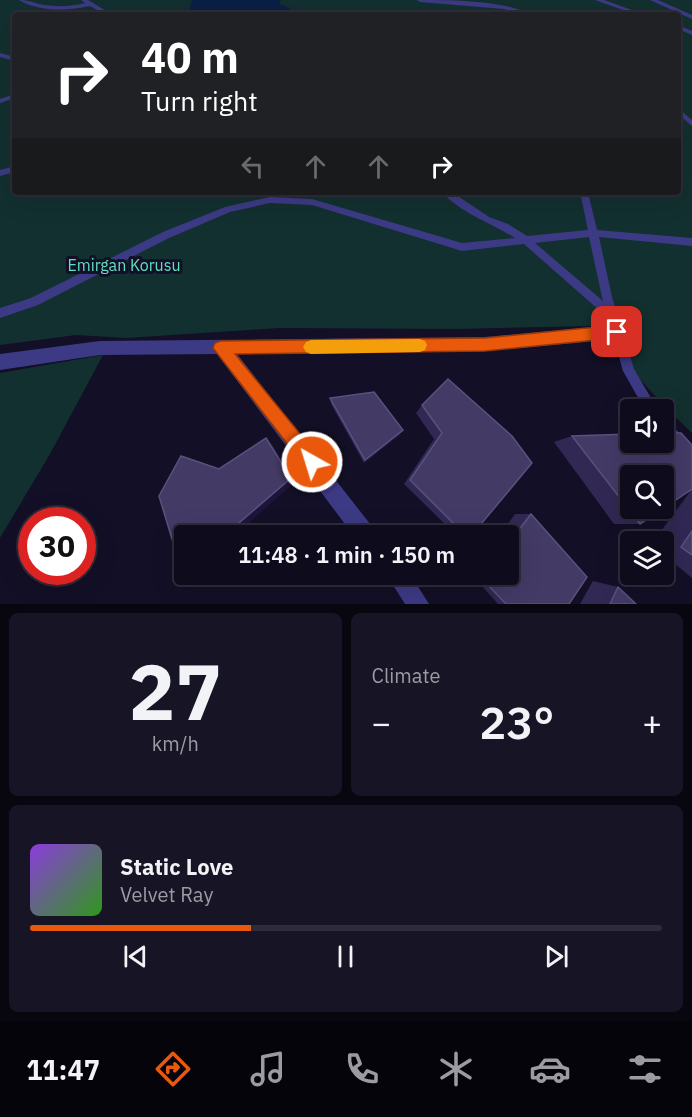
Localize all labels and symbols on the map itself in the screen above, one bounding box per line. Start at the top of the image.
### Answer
park label: Emirgan Korusu [67,255,181,275]
pin [591,306,642,357]
position arrow [280,430,344,494]
speed limit sign: 30 [18,507,96,585]

